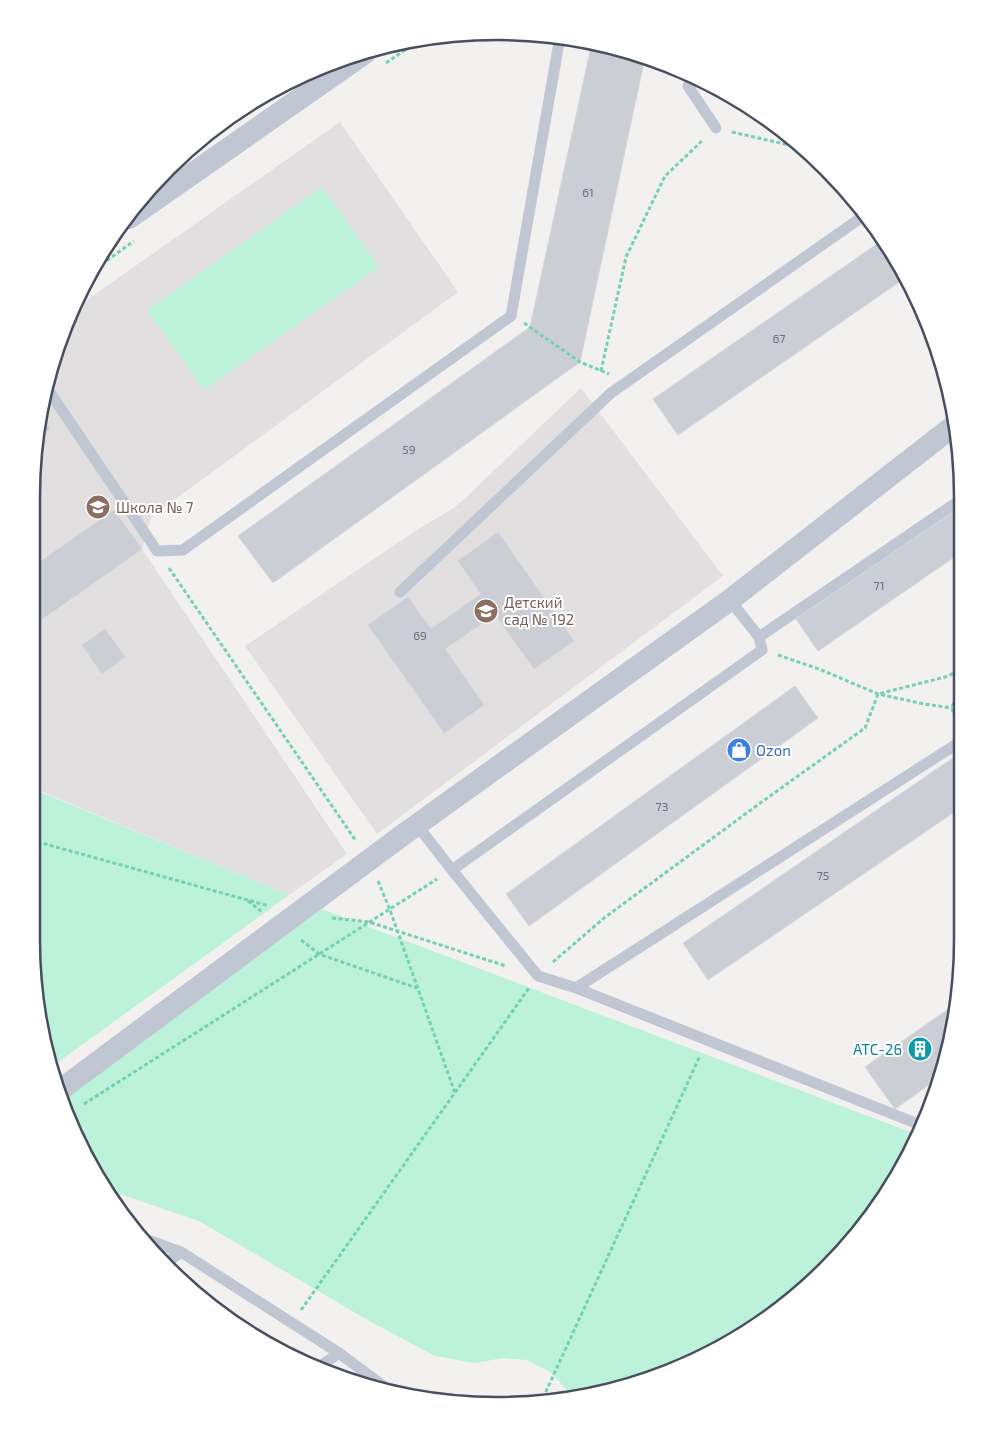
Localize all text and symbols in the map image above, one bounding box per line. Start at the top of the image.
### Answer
house number: 61 [582,185,594,199]
house number: 67 [772,331,786,345]
house number: 59 [402,442,416,456]
school or university icon: Школа № 7 [85,494,111,520]
place label: Школа № 7 [116,498,194,516]
house number: 71 [874,578,884,592]
place label: Детский сад № 192 [504,593,574,628]
school or university icon: Детский сад № 192 [473,598,499,624]
house number: 69 [413,628,427,642]
shop icon: Ozon [726,737,752,763]
place label: Ozon [756,741,791,759]
house number: 73 [656,799,668,813]
house number: 75 [817,868,829,882]
building icon: АТС-26 [907,1036,933,1062]
place label: АТС-26 [853,1040,902,1058]

